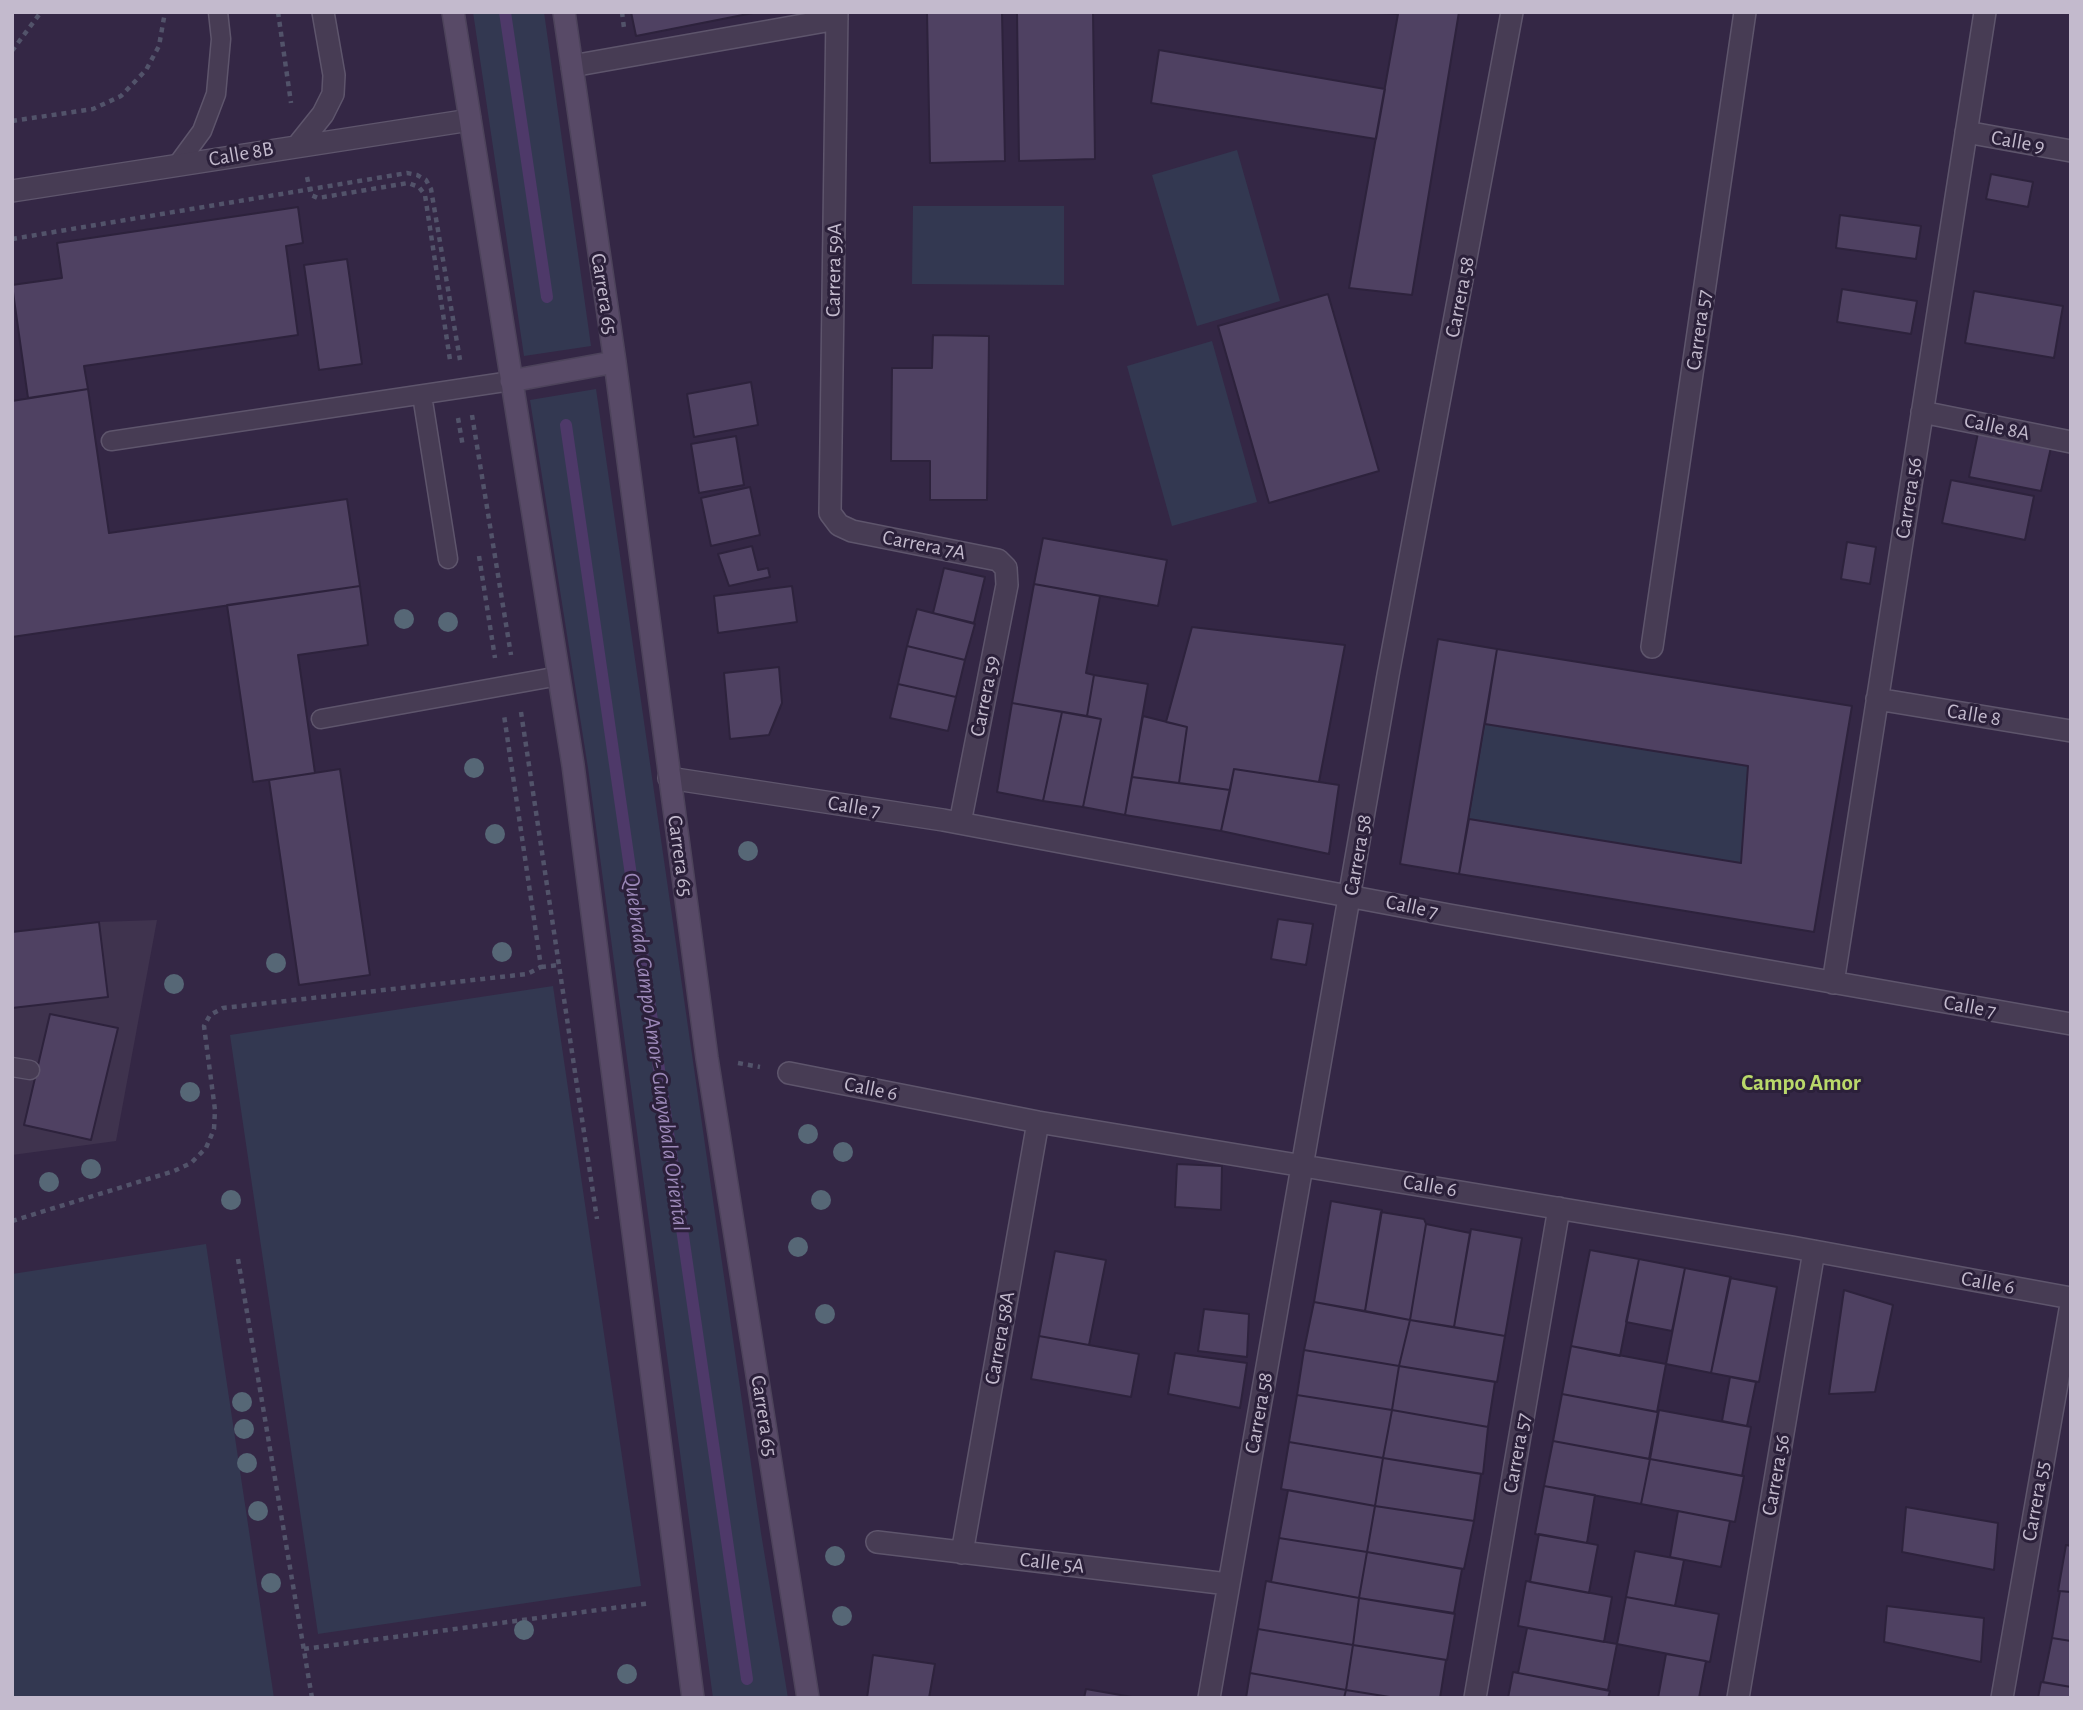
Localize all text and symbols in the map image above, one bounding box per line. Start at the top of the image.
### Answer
street label: Calle 9 [1989,125,2047,159]
street label: Calle 8B [207,136,275,172]
street label: Carrera 59A [821,223,847,317]
street label: Carrera 65 [585,252,623,336]
street label: Carrera 58 [1440,254,1480,340]
street label: Carrera 57 [1681,288,1717,372]
street label: Calle 8A [1962,408,2032,446]
street label: Carrera 56 [1890,456,1928,540]
street label: Carrera 7A [880,525,968,565]
street label: Carrera 59 [965,653,1005,739]
street label: Calle 8 [1945,698,2003,732]
street label: Calle 7 [826,790,882,824]
street label: Carrera 58 [1338,812,1378,898]
street label: Carrera 65 [662,814,698,898]
water label: Quebrada Campo Amor- Guayabala Oriental [617,871,695,1233]
street label: Calle 7 [1384,889,1440,925]
street label: Calle 7 [1942,990,1998,1024]
district label: Campo Amor [1741,1069,1861,1097]
street label: Calle 6 [842,1071,900,1107]
street label: Calle 6 [1401,1169,1459,1203]
street label: Calle 6 [1959,1266,2017,1300]
street label: Carrera 58A [979,1289,1021,1387]
street label: Carrera 58 [1239,1370,1279,1456]
street label: Carrera 65 [745,1374,783,1458]
street label: Carrera 57 [1498,1411,1536,1495]
street label: Carrera 56 [1756,1432,1796,1518]
street label: Carrera 55 [2017,1459,2055,1543]
street label: Calle 5A [1018,1547,1086,1579]

